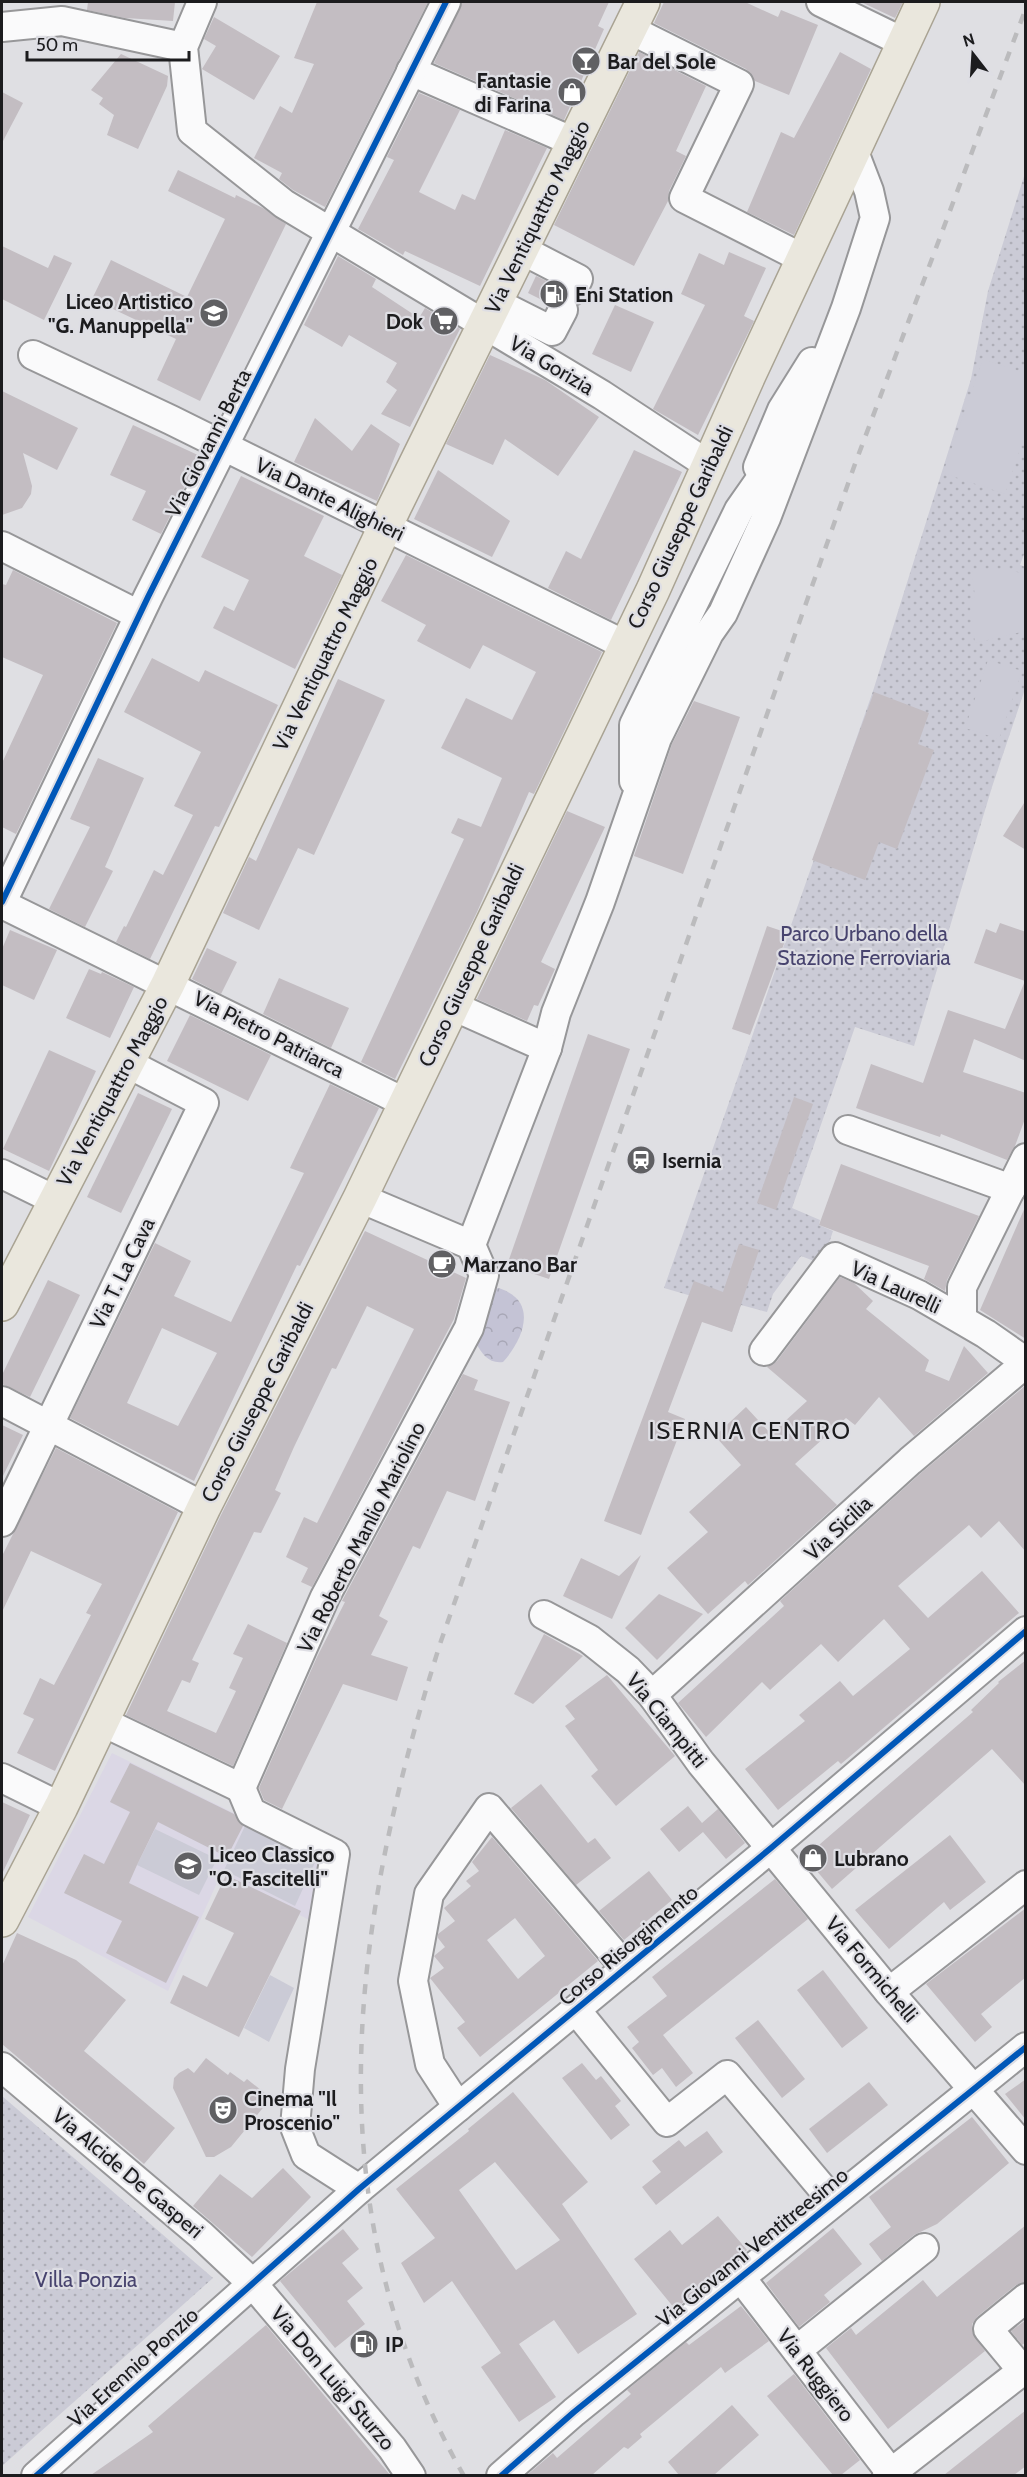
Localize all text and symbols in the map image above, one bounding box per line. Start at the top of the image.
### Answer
scale bar [27,24,189,62]
north arrow [943,24,1003,84]
text: N [961,29,977,51]
text: 50 m [36,34,78,56]
bar icon: Bar del Sole [570,45,602,77]
place label: Bar del Sole [607,49,716,74]
place label: Fantasie di Farina [475,68,552,117]
shop icon: Fantasie di Farina [556,76,588,108]
street label: Via Ventiquattro Maggio [479,116,595,318]
fuel station icon: Eni Station [538,278,570,310]
place label: Eni Station [575,282,673,307]
place label: Liceo Artistico "G. Manuppella" [48,289,193,338]
school or university icon: Liceo Artistico "G. Manuppella" [198,297,230,329]
supermarket icon: Dok [428,305,460,337]
place label: Dok [386,309,424,334]
street label: Via Gorizia [505,330,599,400]
street label: Via Giovanni Berta [160,365,256,521]
street label: Corso Giuseppe Garibaldi [622,421,738,633]
street label: Via Dante Alighieri [251,452,409,546]
street label: Via Ventiquattro Maggio [267,553,383,755]
street label: Corso Giuseppe Garibaldi [413,859,529,1071]
park label: Parco Urbano della Stazione Ferroviaria [777,921,951,970]
street label: Via Pietro Patriarca [190,985,348,1083]
street label: Via Ventiquattro Maggio [51,992,173,1190]
station icon: Isernia [625,1144,657,1176]
place label: Isernia [662,1148,722,1173]
street label: Via T. La Cava [84,1213,160,1333]
cafe icon: Marzano Bar [426,1248,458,1280]
place label: Marzano Bar [463,1252,577,1277]
street label: Via Laurelli [847,1255,945,1319]
street label: Corso Giuseppe Garibaldi [196,1298,318,1506]
district label: ISERNIA CENTRO [649,1416,851,1445]
street label: Via Roberto Manlio Mariolino [292,1417,430,1657]
street label: Via Sicilia [799,1491,877,1565]
street label: Via Ciampitti [621,1668,713,1772]
place label: Liceo Classico "O. Fascitelli" [209,1842,335,1891]
shop icon: Lubrano [797,1842,829,1874]
place label: Lubrano [834,1846,909,1871]
school or university icon: Liceo Classico "O. Fascitelli" [172,1850,204,1882]
street label: Corso Risorgimento [553,1879,703,2011]
street label: Via Formichelli [821,1911,923,2027]
place label: Cinema "Il Proscenio" [244,2086,340,2135]
theatre icon: Cinema "Il Proscenio" [207,2094,239,2126]
street label: Via Alcide De Gasperi [48,2103,208,2243]
street label: Via Giovanni Ventitreesimo [651,2162,853,2332]
park label: Villa Ponzia [35,2267,137,2292]
street label: Via Don Luigi Sturzo [266,2301,400,2455]
street label: Via Erennio Ponzio [63,2302,203,2432]
street label: Via Ruggiero [772,2324,860,2426]
fuel station icon: IP [348,2328,380,2360]
place label: IP [385,2332,404,2357]

